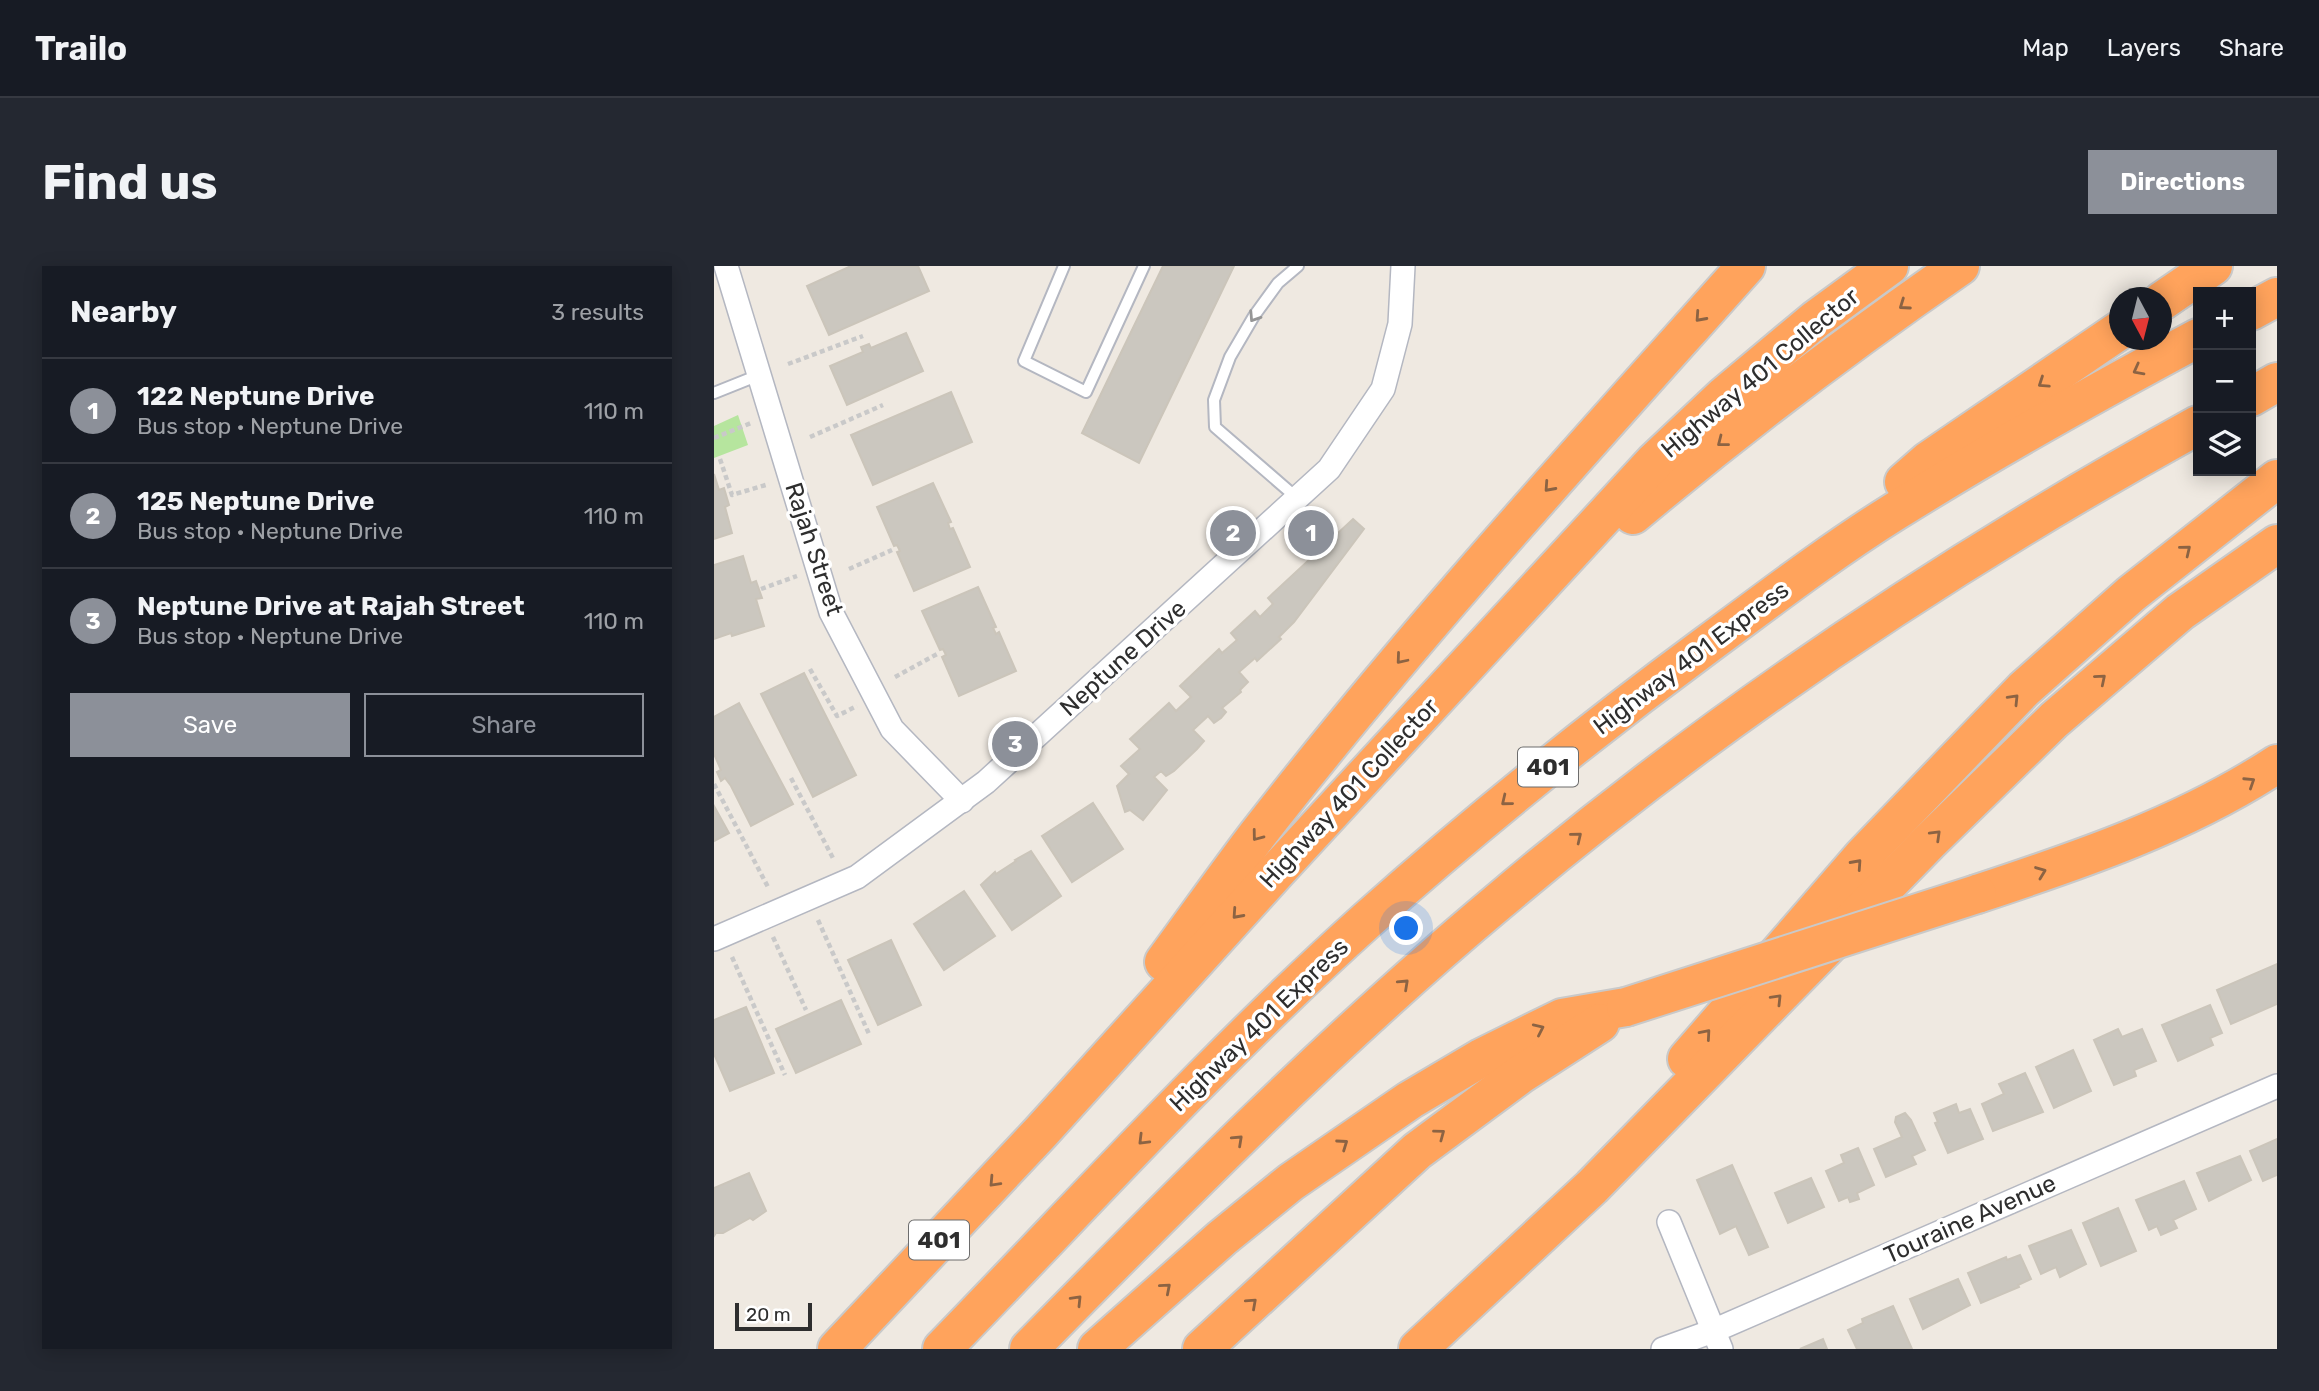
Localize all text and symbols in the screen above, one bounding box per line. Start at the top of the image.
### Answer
text: Trailo [35,29,127,68]
text: Map [2022,34,2069,62]
text: Layers [2107,34,2181,62]
text: Share [2219,34,2284,62]
button: Directions [2088,150,2277,214]
text: Find us [42,153,218,211]
street label: Highway 401 Collector [1656,282,1864,464]
north arrow [2109,287,2172,350]
map controls [2193,287,2256,476]
button: + [2193,287,2256,350]
text: Nearby [70,294,177,330]
one-way arrow [1899,297,1912,309]
text: 3 results [551,298,644,326]
one-way arrow [1696,309,1709,322]
one-way arrow [1250,310,1263,323]
button: − [2193,350,2256,413]
one-way arrow [2133,362,2145,376]
one-way arrow [2038,375,2051,387]
text: 122 Neptune Drive [137,381,375,412]
text: 1 [87,397,99,425]
text: 110 m [584,397,644,425]
text: Bus stop · Neptune Drive [137,412,403,440]
button: layers [2193,413,2256,476]
one-way arrow [1717,433,1730,446]
street label: Rajah Street [779,479,849,619]
one-way arrow [1545,479,1557,492]
text: 125 Neptune Drive [137,486,374,517]
text: 2 [86,502,100,530]
text: 110 m [584,502,644,530]
pin: 2 [1210,507,1256,559]
pin: 1 [1288,507,1334,559]
text: Bus stop · Neptune Drive [137,517,403,545]
one-way arrow [2177,546,2190,558]
street label: Highway 401 Express [1588,576,1794,740]
text: Neptune Drive at Rajah Street [137,591,525,622]
street label: Neptune Drive [1054,594,1192,722]
text: 3 [85,607,101,635]
text: 110 m [584,607,644,635]
text: Bus stop · Neptune Drive [137,622,403,650]
one-way arrow [1397,651,1409,664]
one-way arrow [2093,675,2106,687]
street label: Highway 401 Collector [1254,692,1444,894]
button: Save [70,693,350,757]
button: Share [364,693,644,757]
one-way arrow [2006,694,2019,707]
pin: 3 [992,718,1038,770]
road number: 401 [1518,747,1578,786]
one-way arrow [2242,778,2255,790]
one-way arrow [1501,793,1513,806]
one-way arrow [1253,828,1266,840]
one-way arrow [1928,831,1941,844]
one-way arrow [1569,833,1582,845]
one-way arrow [1849,859,1861,872]
one-way arrow [2035,866,2047,880]
one-way arrow [1233,906,1245,919]
your location [1389,911,1423,945]
street label: Highway 401 Express [1164,933,1354,1117]
one-way arrow [1396,980,1409,993]
one-way arrow [1769,994,1782,1007]
one-way arrow [1532,1024,1544,1038]
one-way arrow [1698,1030,1710,1043]
one-way arrow [1432,1130,1444,1143]
one-way arrow [1138,1132,1151,1145]
one-way arrow [1230,1135,1243,1148]
one-way arrow [1335,1140,1348,1152]
street label: Touraine Avenue [1880,1169,2060,1269]
one-way arrow [990,1174,1002,1187]
road number: 401 [909,1220,969,1259]
one-way arrow [1158,1283,1171,1296]
one-way arrow [1068,1296,1081,1309]
one-way arrow [1244,1299,1257,1311]
scale bar [735,1300,812,1332]
text: 20 m [746,1303,791,1326]

